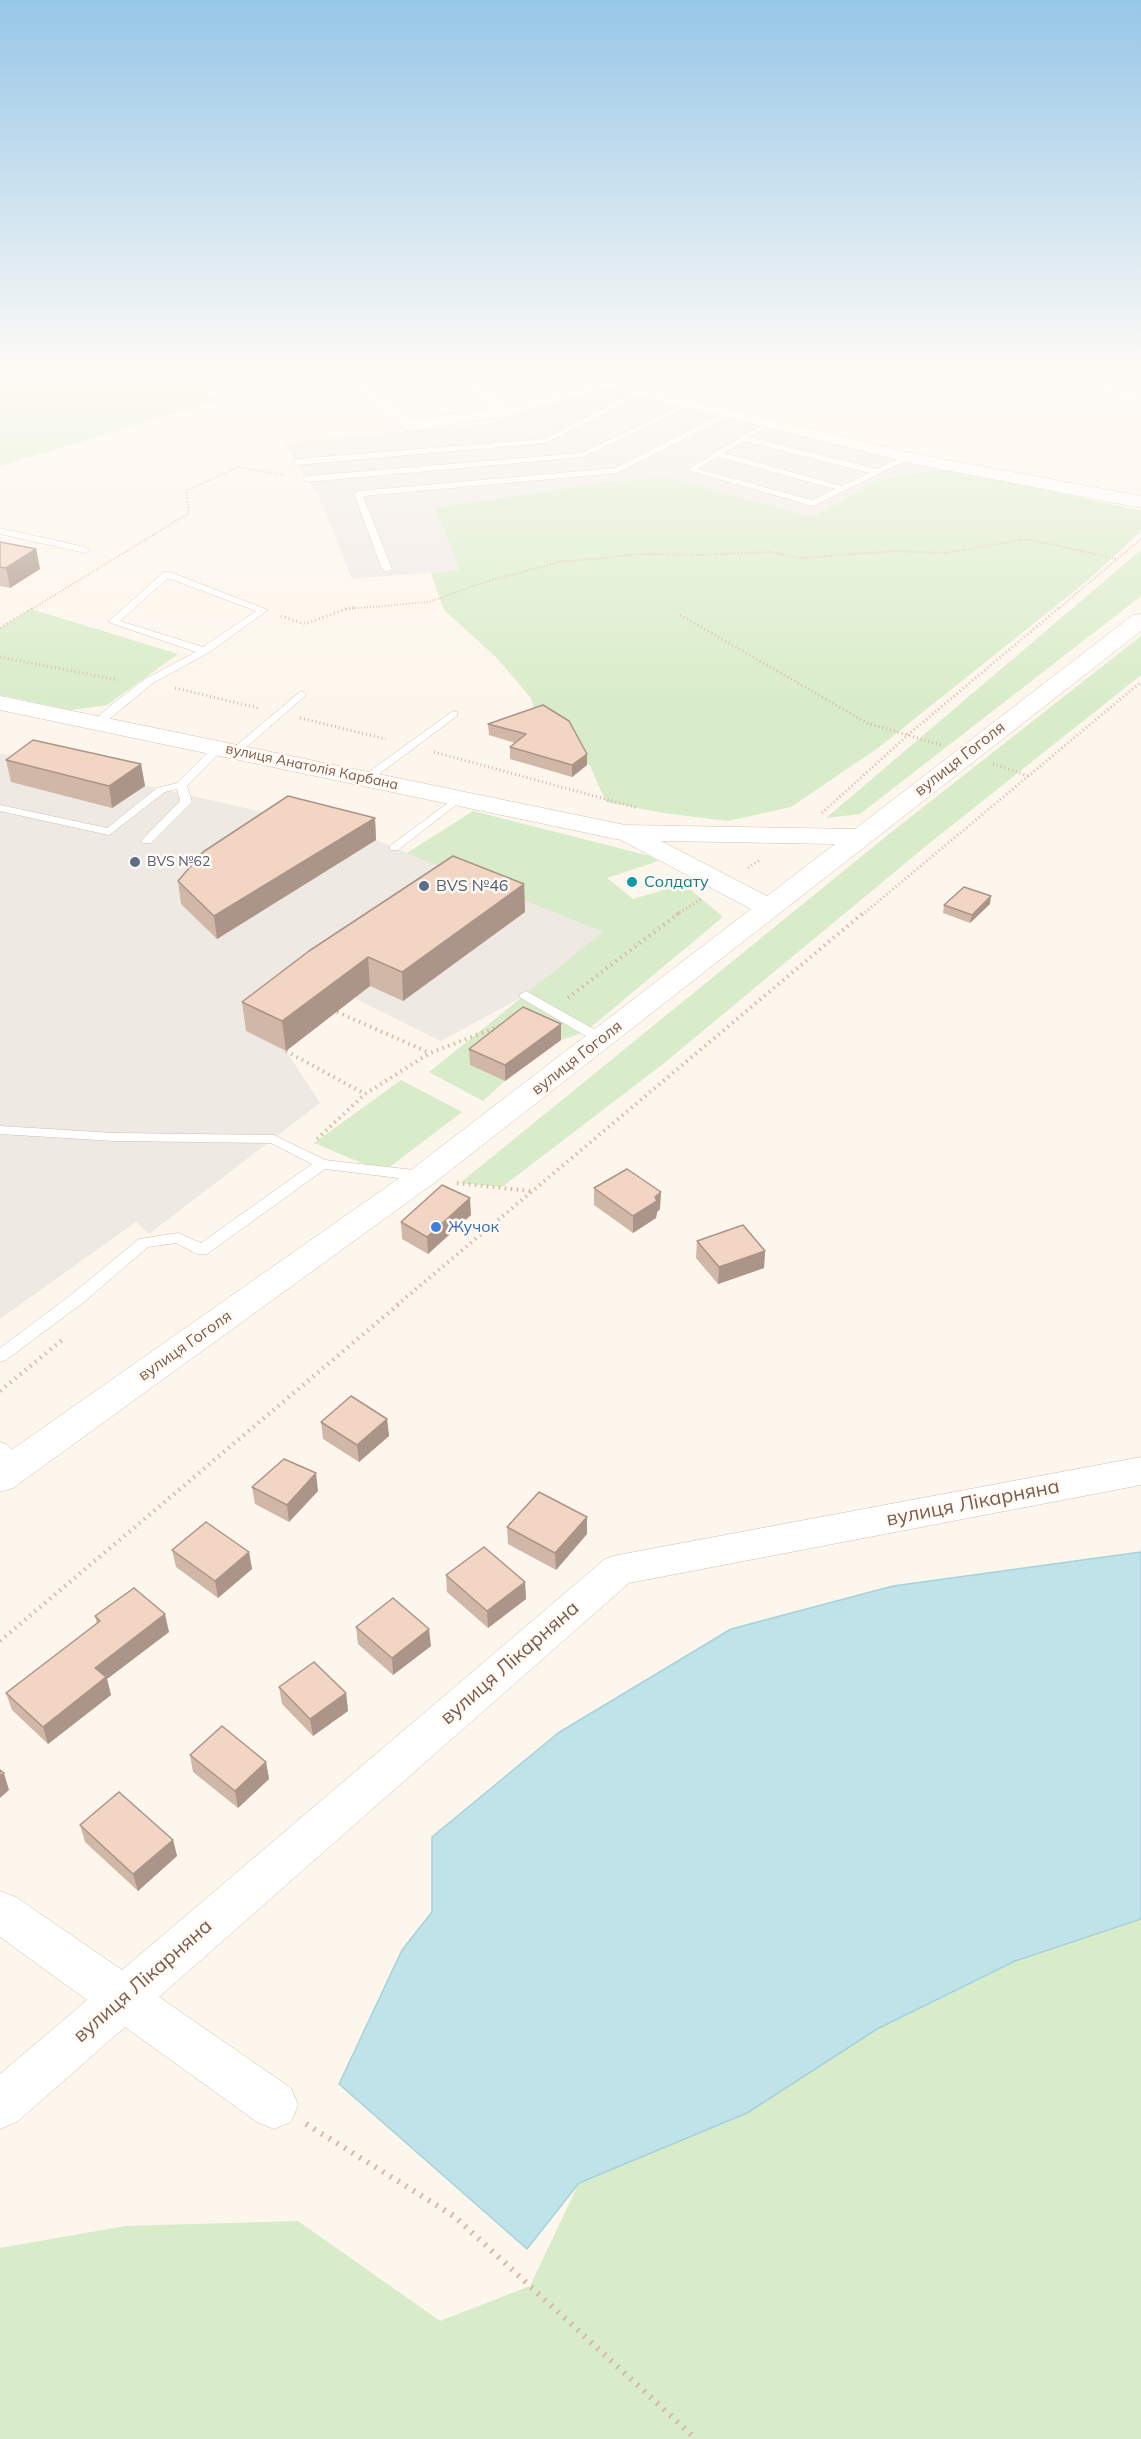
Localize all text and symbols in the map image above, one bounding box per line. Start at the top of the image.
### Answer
street label: вулиця Гоголя [911,718,1009,800]
street label: вулиця Анатолія Карбана [224,741,400,793]
place label: BVS №62 [147,854,210,870]
marker: BVS №62 [128,855,142,869]
place label: Солдату [644,872,709,892]
marker: Солдату [625,875,639,889]
place label: BVS №46 [436,876,508,896]
marker: BVS №46 [417,879,431,893]
street label: вулиця Гоголя [528,1017,626,1099]
place label: Жучок [448,1217,499,1237]
marker: Жучок [429,1220,443,1234]
street label: вулиця Гоголя [135,1307,235,1385]
street label: вулиця Лікарняна [884,1474,1062,1532]
street label: вулиця Лікарняна [436,1596,584,1730]
street label: вулиця Лікарняна [69,1914,217,2048]

